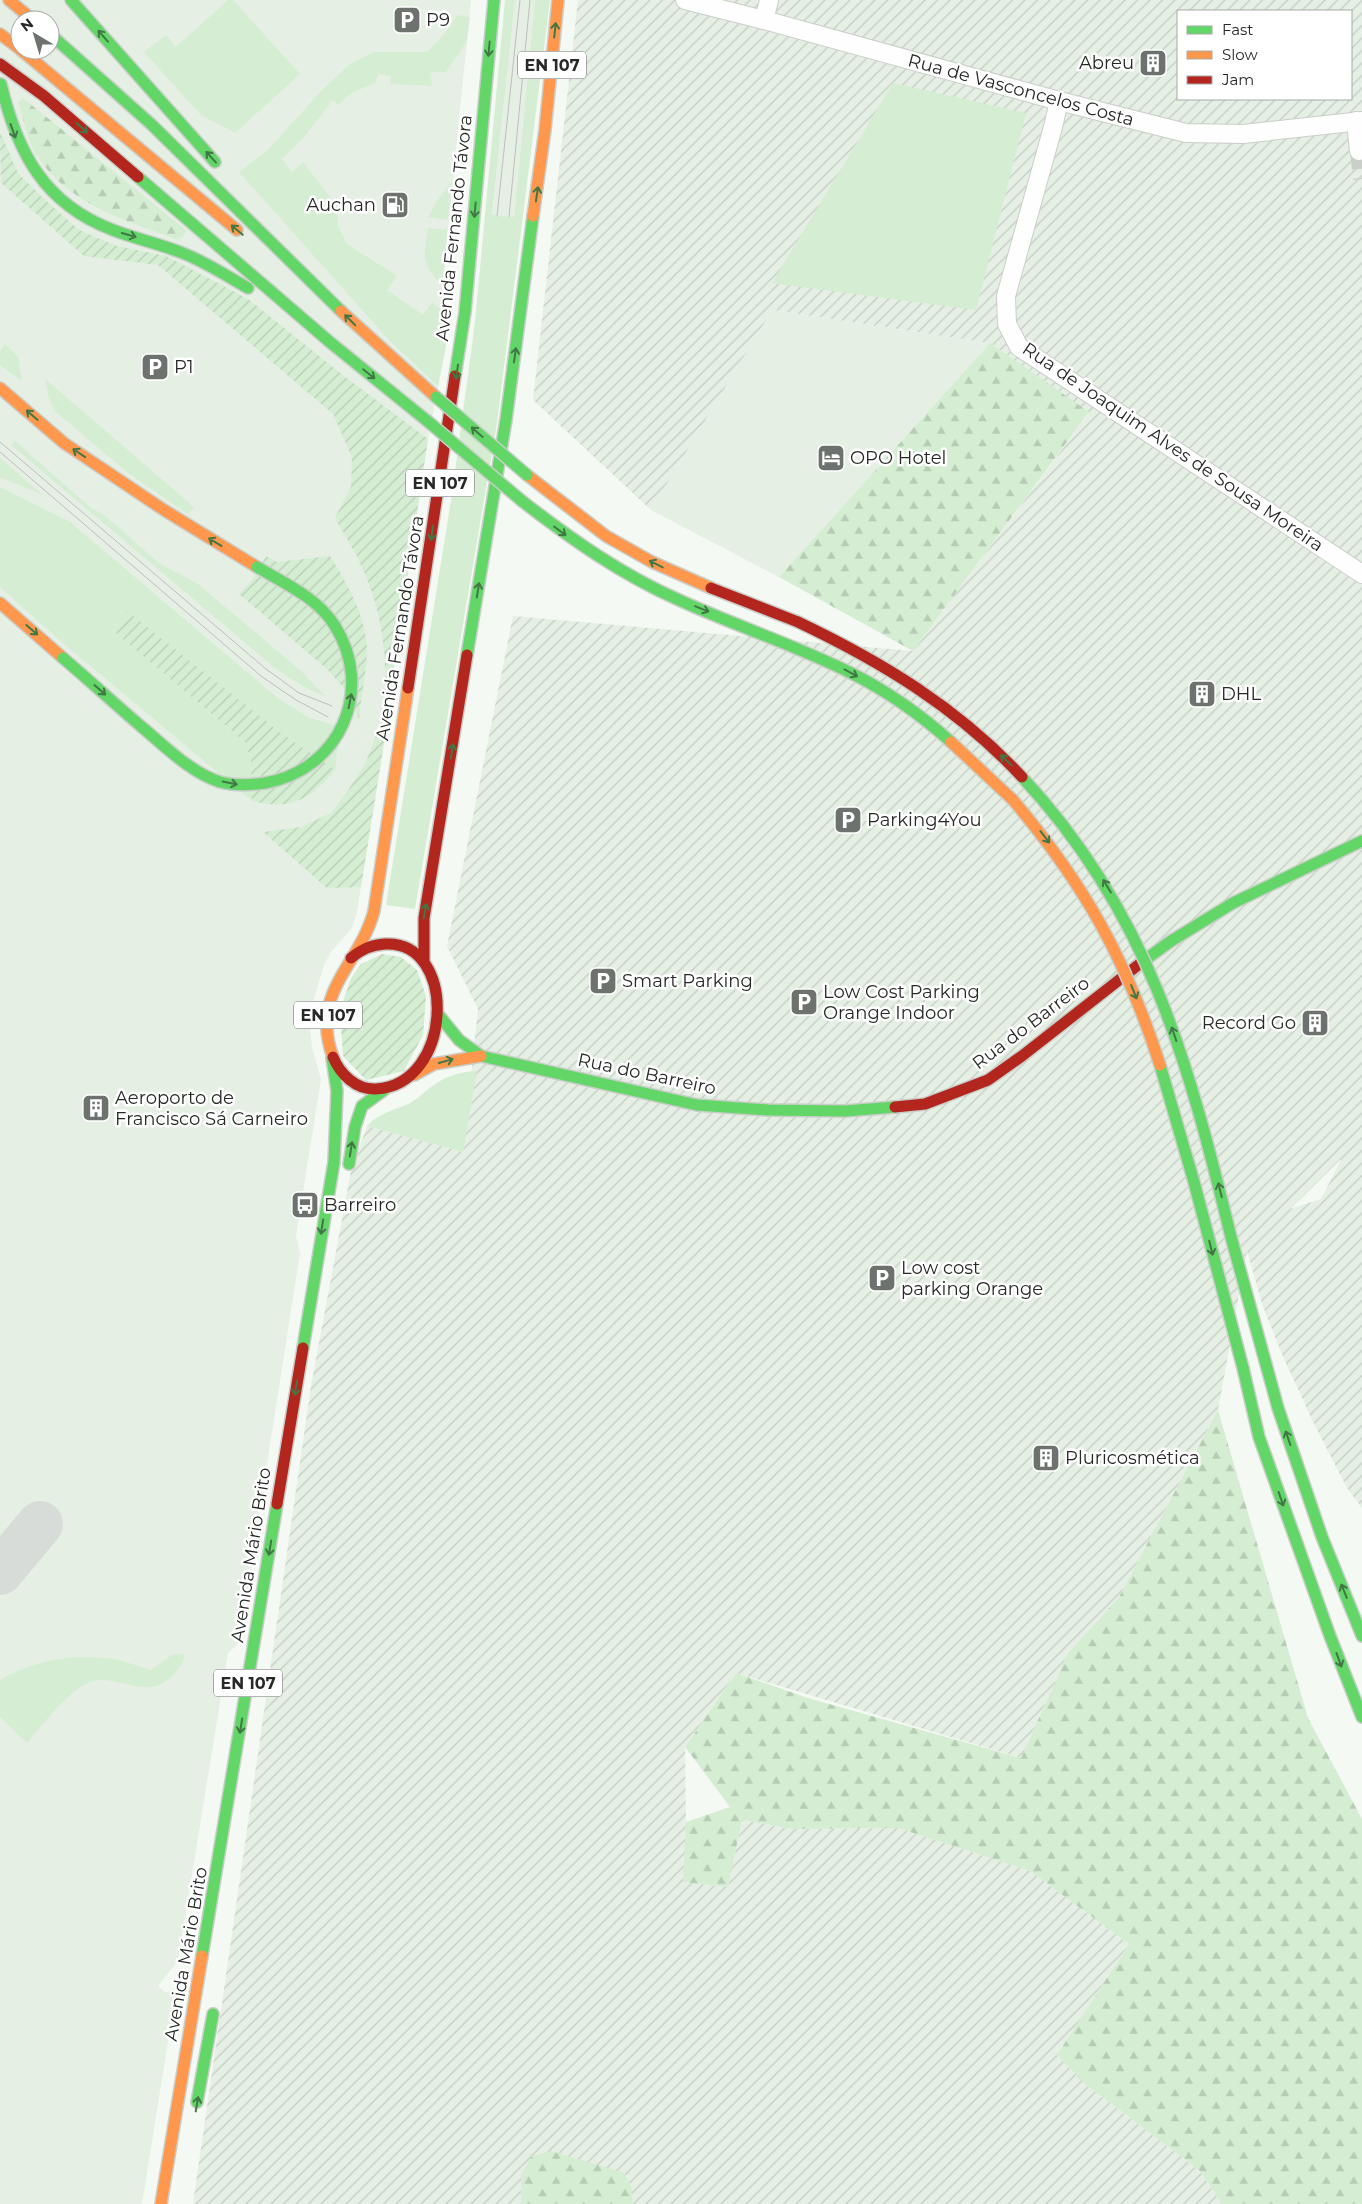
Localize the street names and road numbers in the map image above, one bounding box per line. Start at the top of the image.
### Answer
street label: Rua de Vasconcelos Costa [906,49,1136,131]
road number: EN 107 [518,52,586,78]
street label: Avenida Fernando Távora [431,114,477,342]
street label: Rua de Joaquim Alves de Sousa Moreira [1018,338,1328,556]
road number: EN 107 [406,469,474,496]
street label: Avenida Fernando Távora [371,514,429,742]
street label: Rua do Barreiro [968,972,1094,1074]
road number: EN 107 [294,1002,362,1028]
street label: Rua do Barreiro [576,1049,718,1099]
street label: Avenida Mário Brito [226,1466,276,1644]
road number: EN 107 [214,1670,282,1696]
street label: Avenida Mário Brito [160,1865,212,2043]

